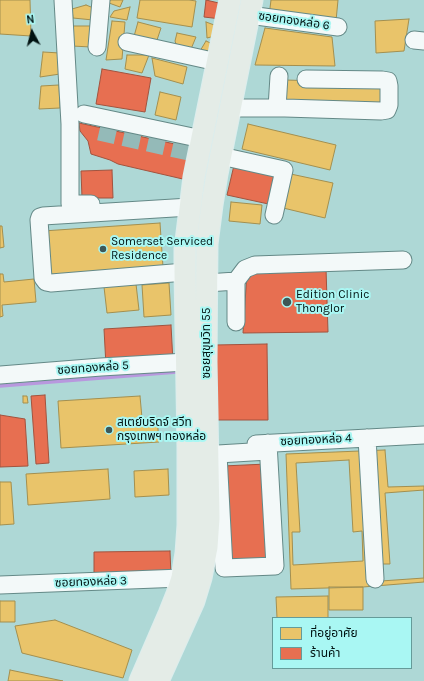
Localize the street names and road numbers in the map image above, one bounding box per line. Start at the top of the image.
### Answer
street label: ซอยทองหล่อ 6 [257,9,331,33]
street label: ซอยสุขุมวิท 55 [200,307,214,379]
street label: ซอยทองหล่อ 5 [57,358,129,378]
street label: ซอยทองหล่อ 4 [280,431,352,449]
street label: ซอยทองหล่อ 3 [55,574,127,590]

